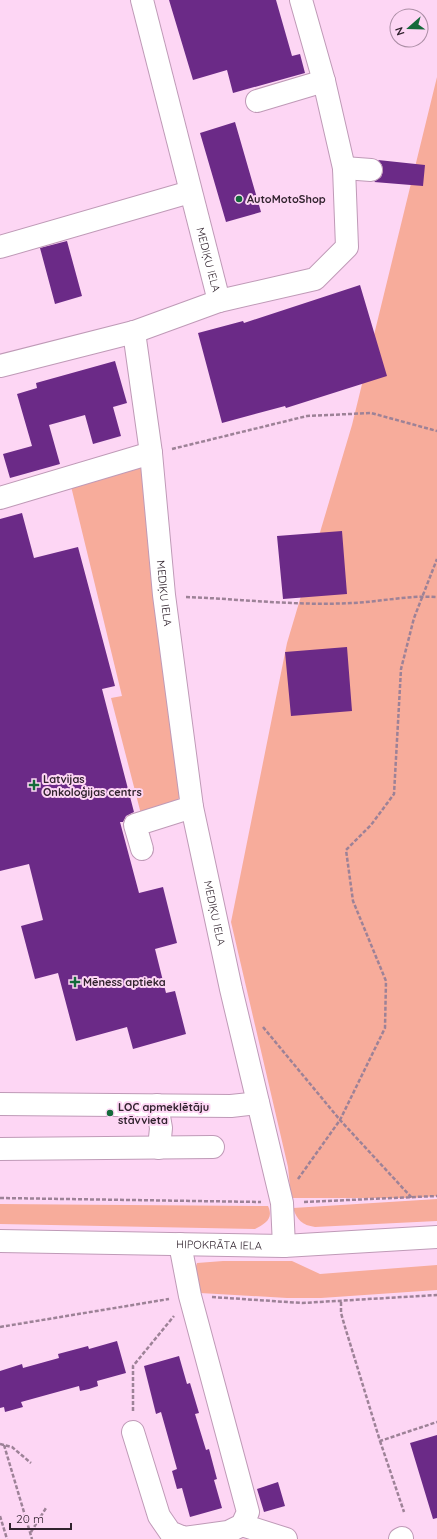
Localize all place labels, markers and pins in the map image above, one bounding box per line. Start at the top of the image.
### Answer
place label: AutoMotoShop [247,192,326,206]
marker: AutoMotoShop [234,194,244,204]
place label: Latvijas Onkoloģijas centrs [43,772,142,799]
marker: Latvijas Onkoloģijas centrs [28,779,40,791]
place label: Mēness aptieka [83,975,166,989]
marker: Mēness aptieka [70,977,80,987]
place label: LOC apmeklētāju stāvvieta [118,1100,209,1127]
marker: LOC apmeklētāju stāvvieta [105,1108,115,1118]

